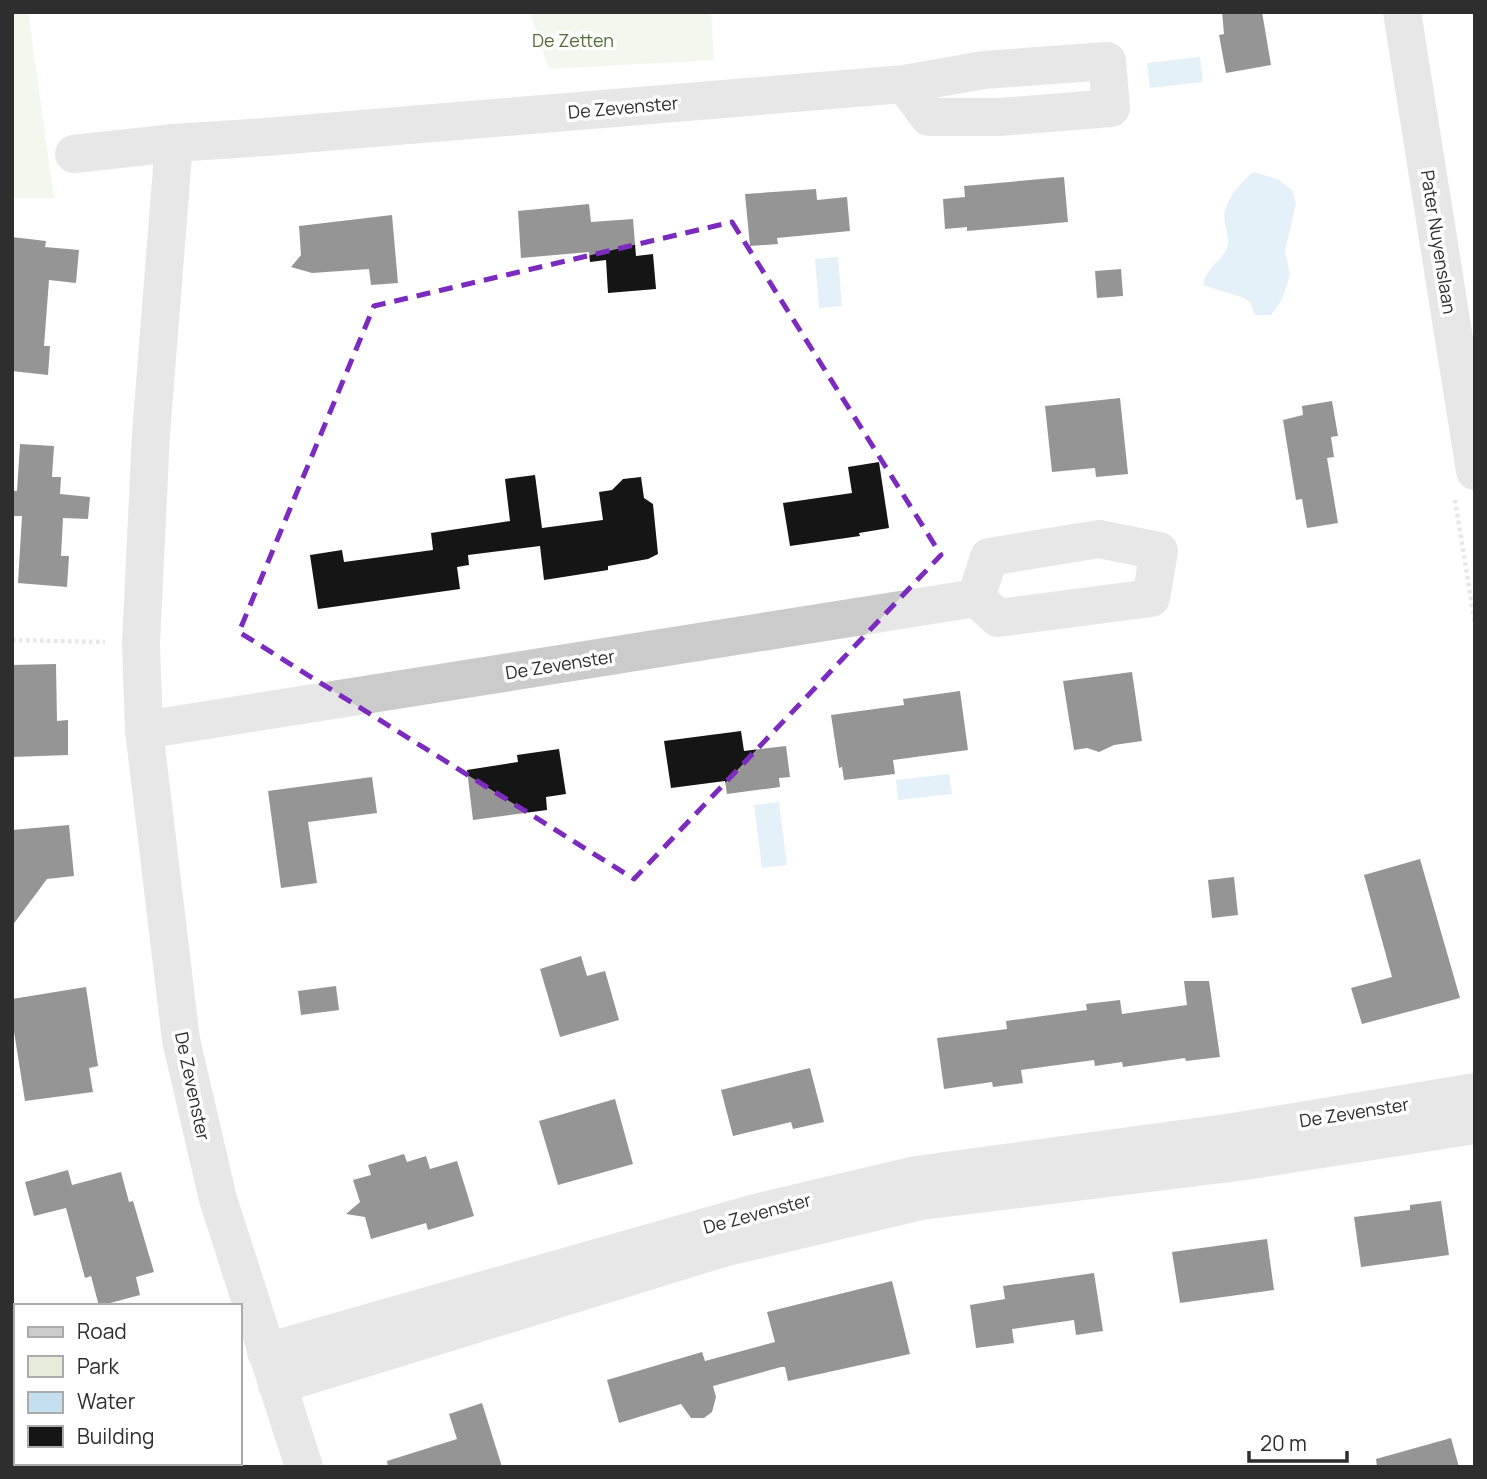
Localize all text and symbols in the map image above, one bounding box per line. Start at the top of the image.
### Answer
park label: De Zetten [532,28,614,52]
street label: De Zevenster [567,90,680,124]
street label: Pater Nuyenslaan [1416,168,1462,316]
street label: De Zevenster [504,643,617,684]
street label: De Zevenster [170,1029,216,1143]
street label: De Zevenster [1298,1091,1411,1132]
street label: De Zevenster [701,1187,814,1239]
legend [14,1304,242,1465]
text: Road [77,1317,127,1345]
text: Park [77,1352,119,1380]
text: Water [77,1387,136,1415]
scale bar [1249,1420,1347,1464]
text: Building [77,1422,154,1450]
text: 20 m [1260,1429,1307,1457]

